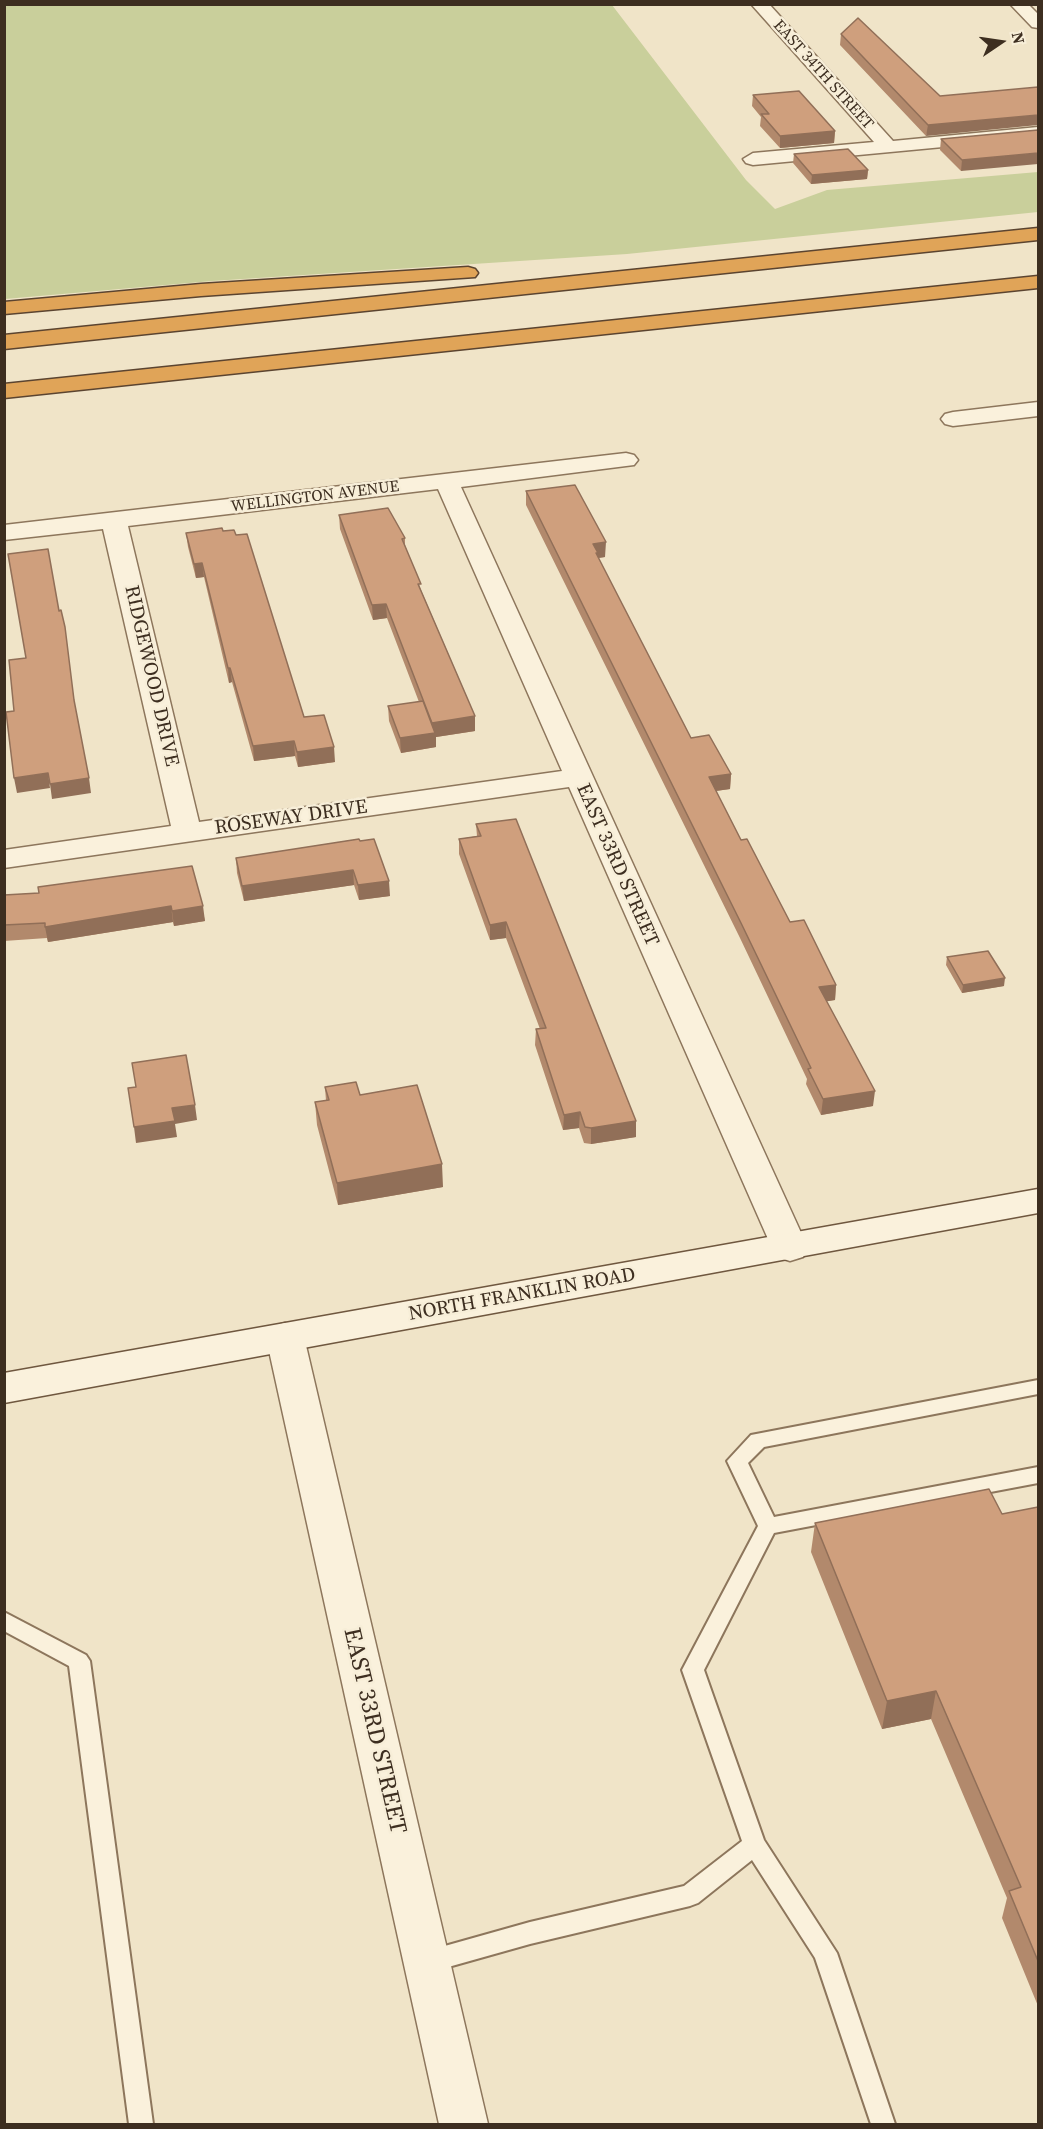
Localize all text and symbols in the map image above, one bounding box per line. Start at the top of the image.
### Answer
north arrow [971,12,1031,72]
street label: EAST 34TH STREET [769,16,877,134]
text: N [1007,30,1031,46]
street label: WELLINGTON AVENUE [230,477,400,517]
street label: RIDGEWOOD DRIVE [119,583,183,769]
street label: EAST 33RD STREET [570,780,664,950]
street label: ROSEWAY DRIVE [213,795,369,841]
street label: NORTH FRANKLIN ROAD [407,1263,637,1327]
street label: EAST 33RD STREET [336,1625,412,1837]

